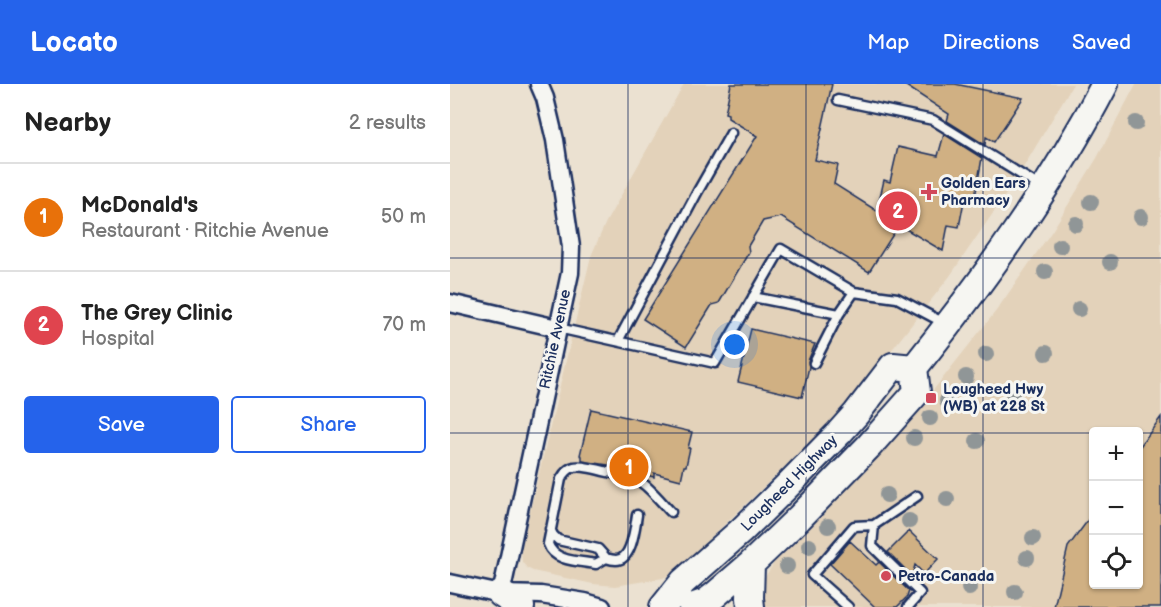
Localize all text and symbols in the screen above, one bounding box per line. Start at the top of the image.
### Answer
text: Locato [30,26,118,59]
text: Map [867,30,910,55]
text: Directions [943,30,1039,55]
text: Saved [1072,30,1131,55]
text: Nearby [24,108,111,139]
text: 2 results [349,111,426,135]
place label: Golden Ears Pharmacy [941,174,1026,210]
marker: Golden Ears Pharmacy [922,185,936,199]
pin: 2 [878,188,918,234]
text: McDonald's [81,192,198,219]
text: 1 [39,205,48,229]
text: 50 m [381,205,426,229]
text: Restaurant · Ritchie Avenue [81,219,329,243]
street label: Ritchie Avenue [536,287,575,391]
text: The Grey Clinic [81,300,233,327]
text: 2 [38,313,49,337]
text: 70 m [382,313,426,337]
text: Hospital [81,327,154,351]
your location [720,330,749,359]
place label: Lougheed Hwy (WB) at 228 St [943,380,1045,416]
marker: Lougheed Hwy (WB) at 228 St [924,391,938,405]
button: Save [24,396,219,453]
button: Share [231,396,426,453]
map controls [1089,427,1143,589]
button: + [1089,427,1143,481]
street label: Lougheed Highway [737,431,842,536]
pin: 1 [610,444,648,490]
button: − [1089,481,1143,535]
button: locate [1089,535,1143,589]
place label: Petro-Canada [898,567,994,586]
marker: Petro-Canada [879,569,893,583]

